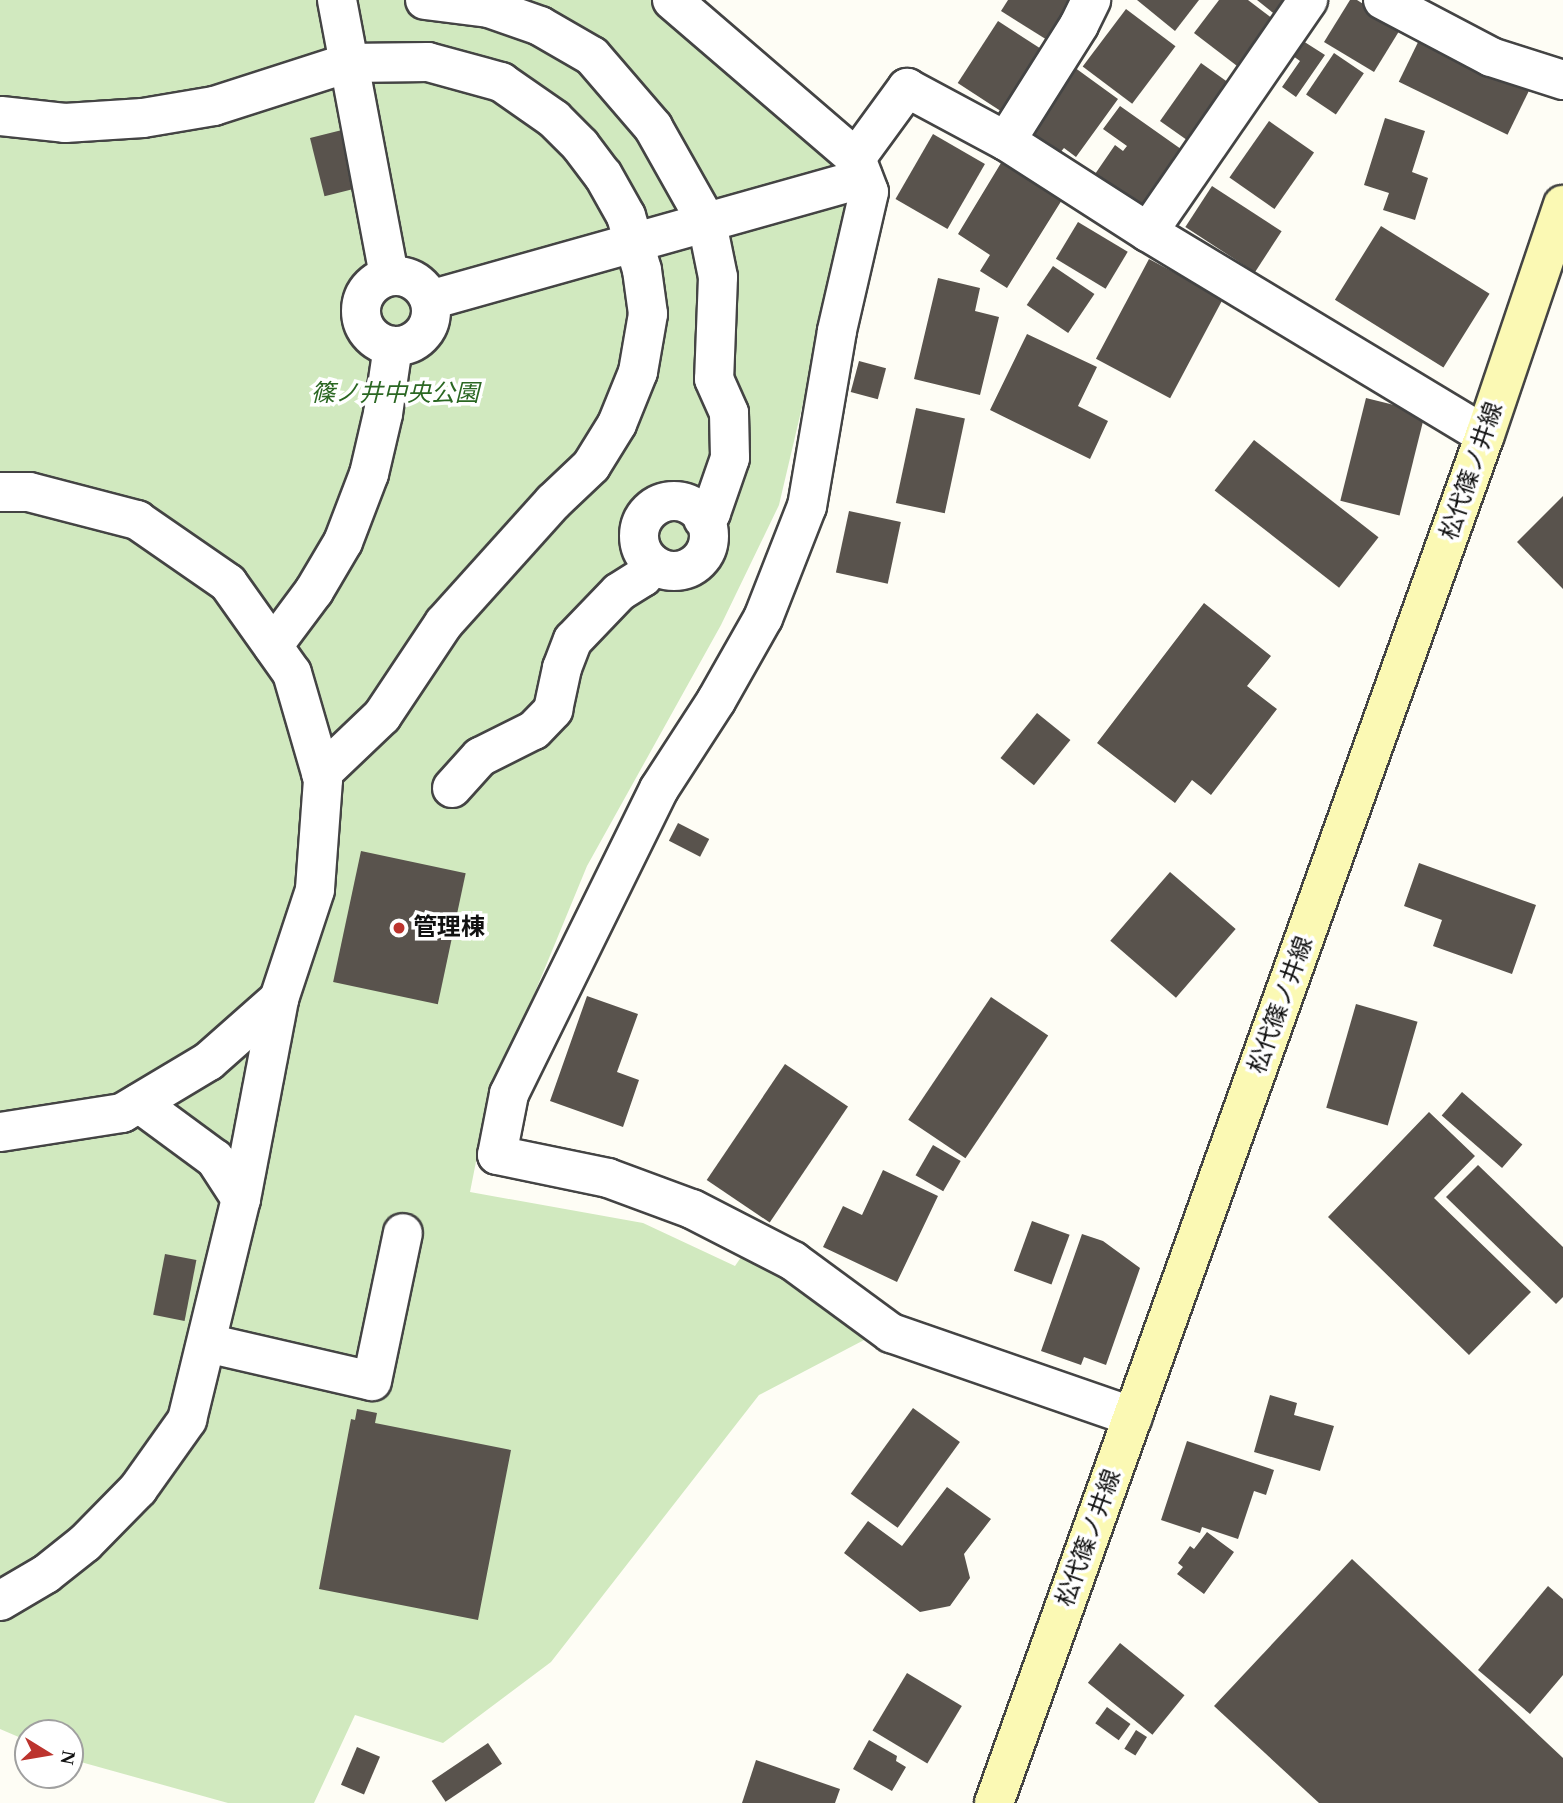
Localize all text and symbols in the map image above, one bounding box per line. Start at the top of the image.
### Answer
park label: 篠ノ井中央公園 [311,380,479,408]
street label: 松代篠ノ井線 [1435,398,1509,544]
place label: 管理棟 [413,914,485,942]
marker: 管理棟 [391,920,407,936]
street label: 松代篠ノ井線 [1243,932,1319,1078]
street label: 松代篠ノ井線 [1051,1465,1127,1611]
north arrow [14,1719,84,1789]
text: N [57,1749,80,1766]

